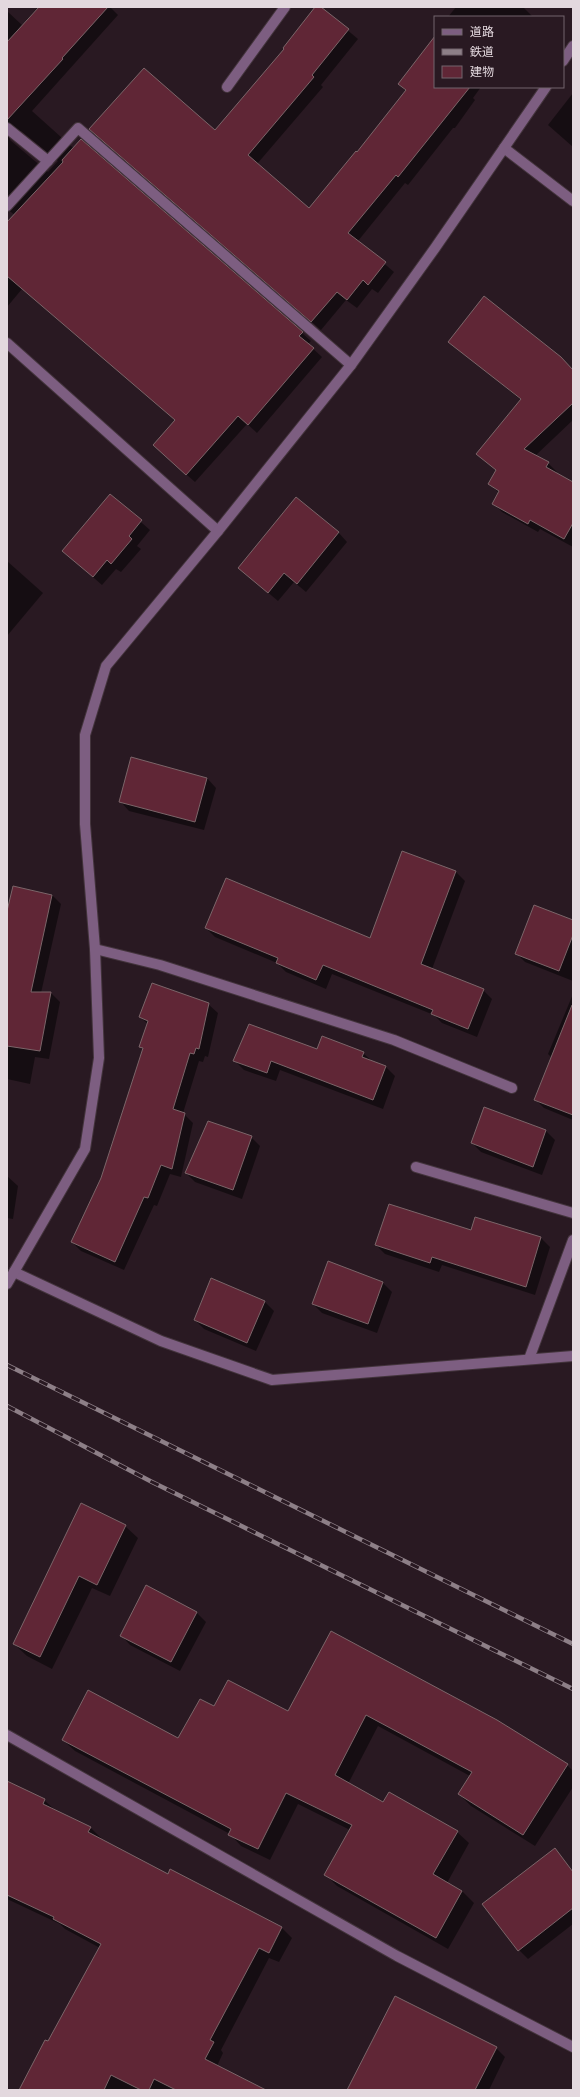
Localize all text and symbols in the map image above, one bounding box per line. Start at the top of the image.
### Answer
legend [434,16,564,88]
text: 道路 [470,25,494,39]
text: 鉄道 [470,45,494,59]
text: 建物 [470,65,494,79]

